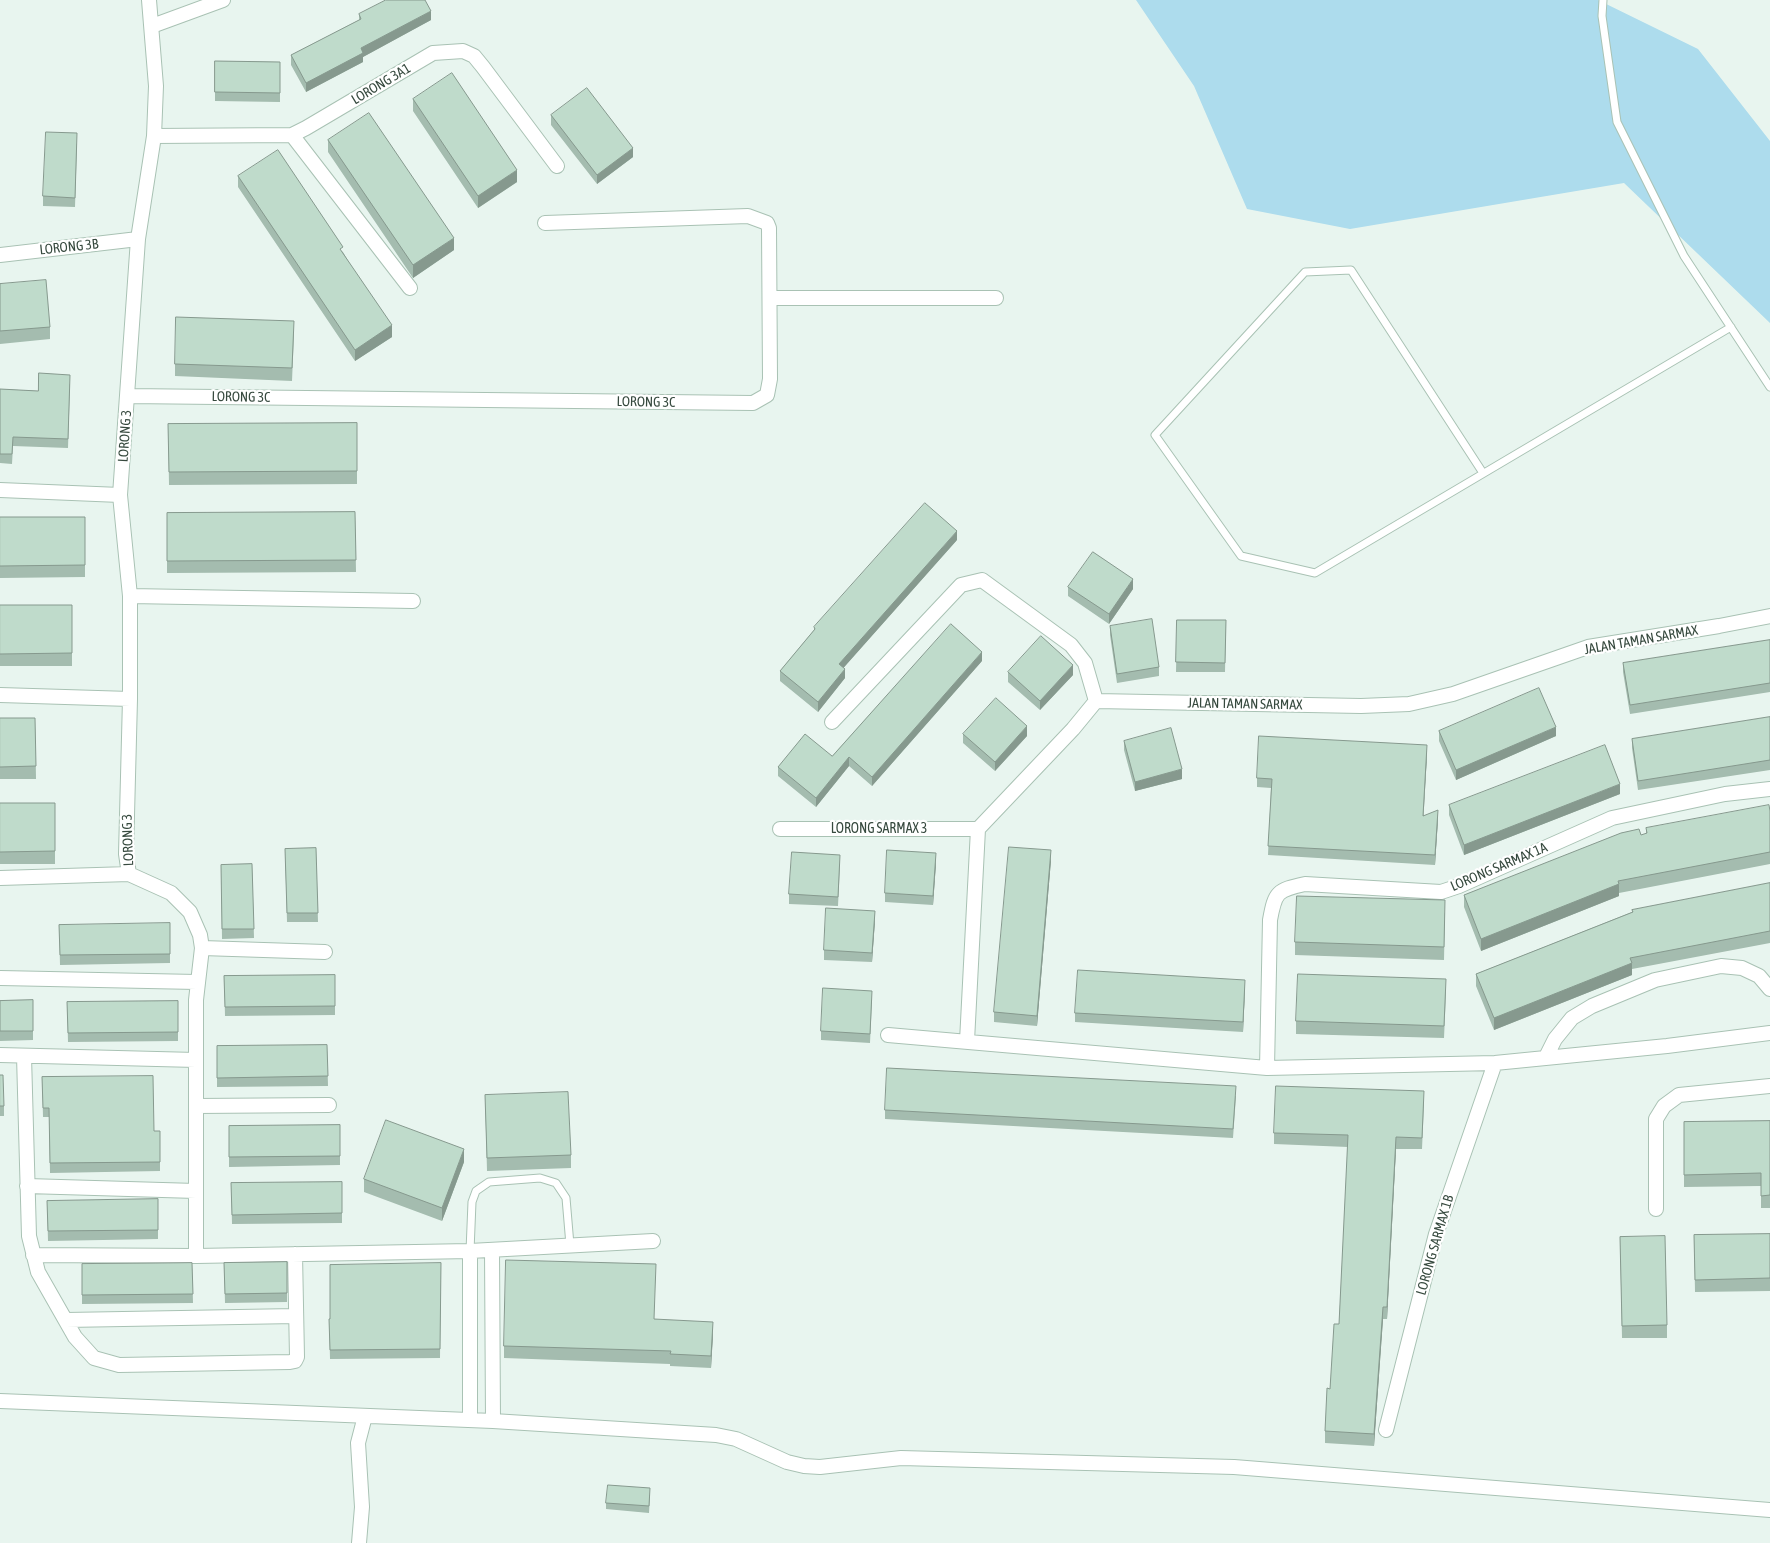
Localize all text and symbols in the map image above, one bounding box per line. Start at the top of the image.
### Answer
street label: LORONG 3A1 [348,60,414,108]
street label: LORONG 3B [39,236,99,258]
street label: LORONG 3C [211,388,271,406]
street label: LORONG 3C [616,393,676,411]
street label: LORONG 3 [115,409,135,463]
street label: JALAN TAMAN SARMAX [1583,622,1699,658]
street label: JALAN TAMAN SARMAX [1187,695,1303,713]
street label: LORONG 3 [119,813,137,867]
street label: LORONG SARMAX 3 [831,821,927,837]
street label: LORONG SARMAX 1A [1448,839,1550,895]
street label: LORONG SARMAX 1B [1413,1193,1457,1297]

